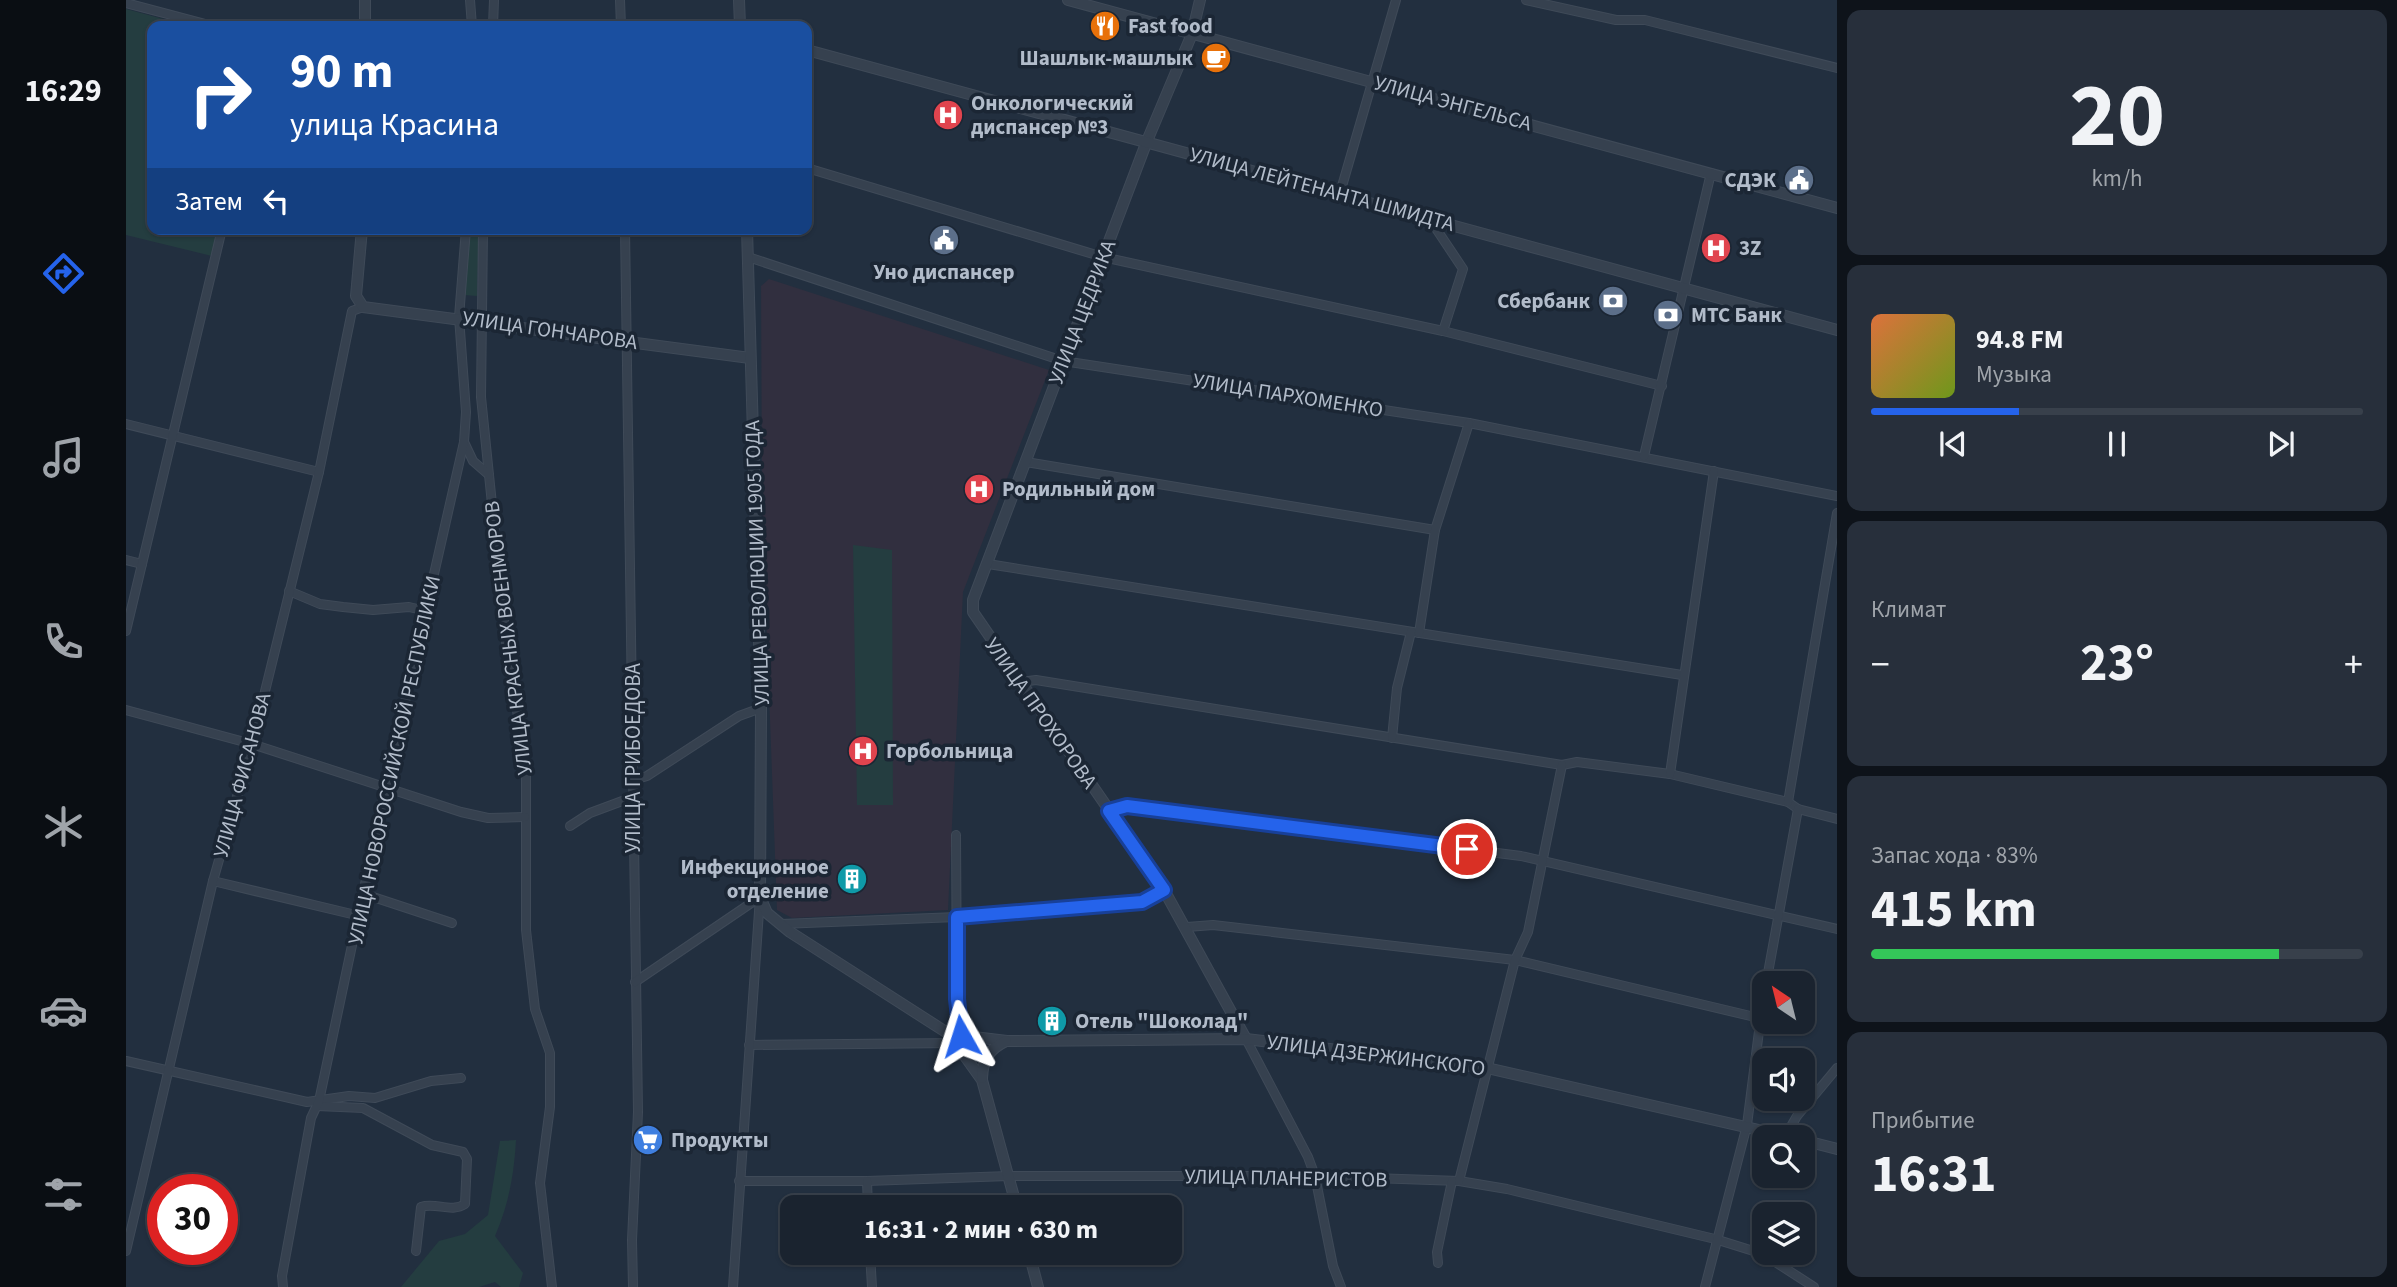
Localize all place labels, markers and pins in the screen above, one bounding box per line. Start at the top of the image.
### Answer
restaurant icon: Fast food [1088,9,1122,43]
place label: Fast food [1128,11,1213,41]
cafe icon: Шашлык-машлык [1199,41,1233,75]
place label: Шашлык-машлык [1020,43,1193,73]
place label: Онкологический диспансер №3 [971,88,1133,142]
hospital icon: Онкологический диспансер №3 [931,98,965,132]
public building icon: СДЭК [1782,163,1816,197]
place label: СДЭК [1725,165,1777,195]
public building icon: Уно диспансер [927,223,961,257]
hospital icon: 3Z [1699,231,1733,265]
place label: 3Z [1739,233,1761,263]
place label: Уно диспансер [874,257,1014,287]
bank icon: Сбербанк [1596,284,1630,318]
place label: Сбербанк [1497,286,1590,316]
bank icon: МТС Банк [1651,298,1685,332]
place label: МТС Банк [1691,300,1782,330]
hospital icon: Родильный дом [962,472,996,506]
place label: Родильный дом [1002,474,1155,504]
hospital icon: Горбольница [846,734,880,768]
place label: Горбольница [886,736,1013,766]
pin [1437,819,1497,879]
place label: Инфекционное отделение [680,852,829,906]
building icon: Инфекционное отделение [835,862,869,896]
building icon: Отель "Шоколад" [1035,1004,1069,1038]
place label: Отель "Шоколад" [1075,1006,1248,1036]
supermarket icon: Продукты [631,1123,665,1157]
place label: Продукты [671,1125,768,1155]

